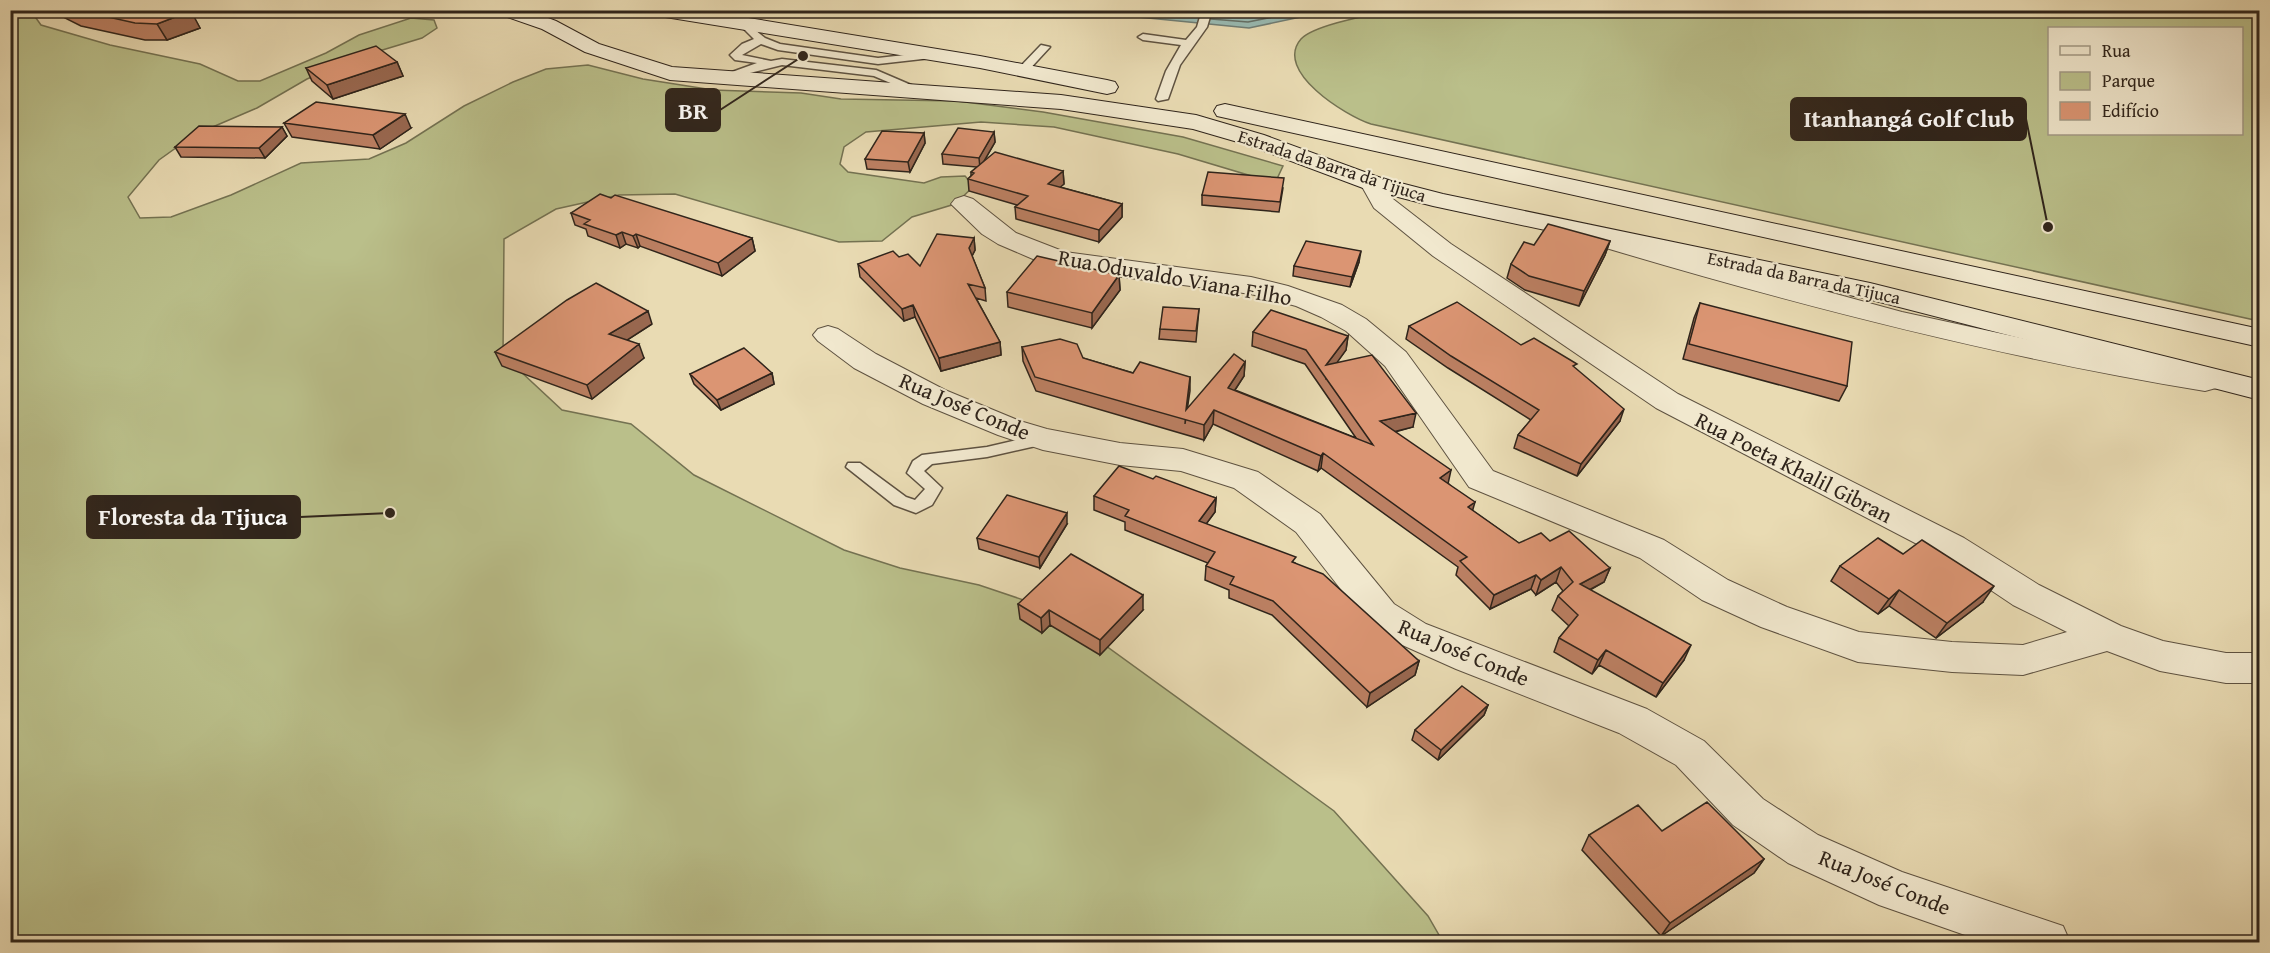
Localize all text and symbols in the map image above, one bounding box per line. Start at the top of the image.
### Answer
legend [2048,27,2243,135]
text: Rua [2102,37,2131,64]
text: Parque [2102,67,2155,94]
callout: BR [666,89,720,131]
text: BR [678,93,708,128]
text: Edifício [2102,97,2159,124]
callout: Itanhangá Golf Club [1791,98,2026,140]
text: Itanhangá Golf Club [1804,101,2014,136]
street label: Estrada da Barra da Tijuca [1234,122,1430,209]
street label: Rua Oduvaldo Viana Filho [1056,241,1294,313]
street label: Estrada da Barra da Tijuca [1705,244,1904,311]
street label: Rua José Conde [895,364,1035,448]
street label: Rua Poeta Khalil Gibran [1690,403,1899,531]
callout: Floresta da Tijuca [87,496,300,538]
text: Floresta da Tijuca [98,499,288,534]
street label: Rua José Conde [1394,610,1534,694]
street label: Rua José Conde [1814,841,1956,923]

